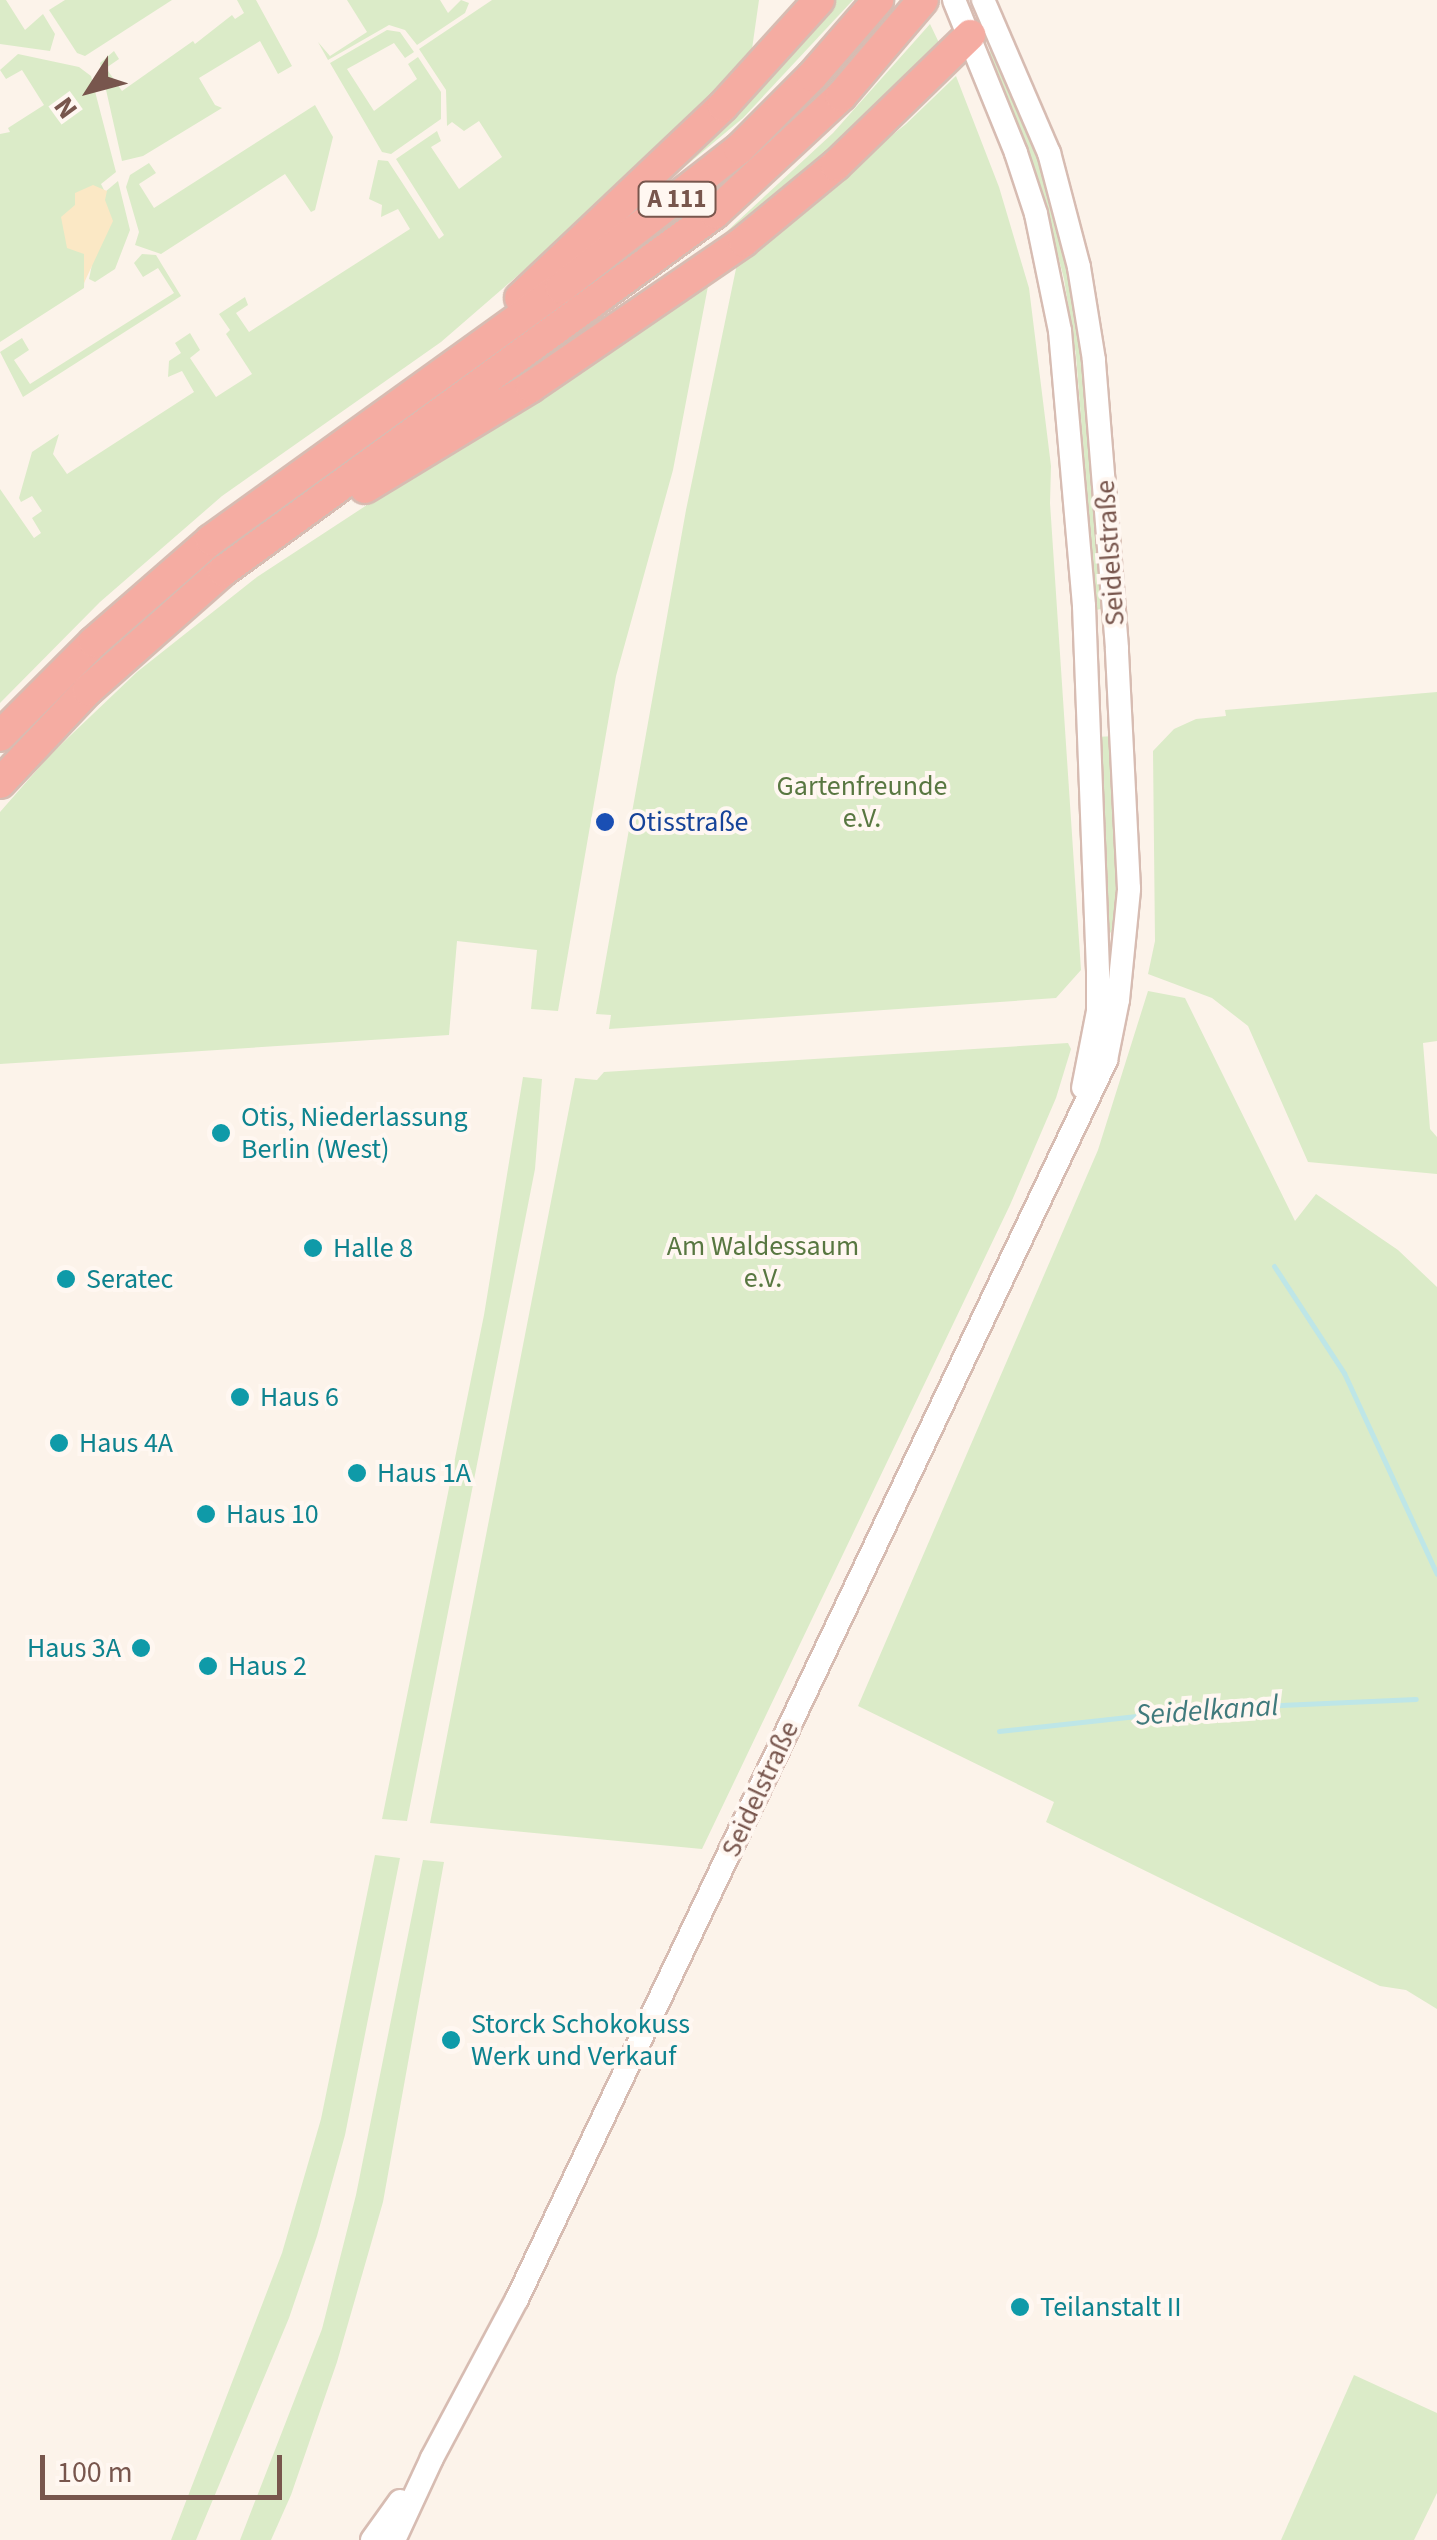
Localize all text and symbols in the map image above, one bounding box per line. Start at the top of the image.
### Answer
north arrow [40,40,140,140]
text: N [44,88,87,127]
road number: A 111 [637,179,717,219]
street label: Seidelstraße [1088,479,1132,627]
park label: Gartenfreunde e.V. [777,769,947,835]
place label: Otisstraße [628,805,748,839]
marker: Otisstraße [592,809,618,835]
place label: Otis, Niederlassung Berlin (West) [241,1100,468,1166]
marker: Otis, Niederlassung Berlin (West) [210,1122,232,1144]
park label: Am Waldessaum e.V. [667,1229,859,1295]
place label: Halle 8 [333,1231,413,1265]
marker: Halle 8 [302,1237,324,1259]
place label: Seratec [86,1262,173,1296]
marker: Seratec [55,1268,77,1290]
place label: Haus 6 [260,1380,339,1414]
marker: Haus 6 [229,1386,251,1408]
place label: Haus 4A [79,1426,173,1460]
marker: Haus 4A [48,1432,70,1454]
place label: Haus 1A [377,1456,471,1490]
marker: Haus 1A [346,1462,368,1484]
place label: Haus 10 [226,1497,319,1531]
marker: Haus 10 [195,1503,217,1525]
place label: Haus 3A [27,1631,121,1665]
marker: Haus 3A [130,1637,152,1659]
place label: Haus 2 [228,1649,307,1683]
marker: Haus 2 [197,1655,219,1677]
water label: Seidelkanal [1134,1688,1280,1734]
street label: Seidelstraße [714,1716,806,1862]
place label: Storck Schokokuss Werk und Verkauf [471,2007,690,2073]
marker: Storck Schokokuss Werk und Verkauf [440,2029,462,2051]
place label: Teilanstalt II [1040,2290,1182,2324]
marker: Teilanstalt II [1009,2296,1031,2318]
scale bar [45,2435,288,2497]
text: 100 m [57,2451,133,2494]

